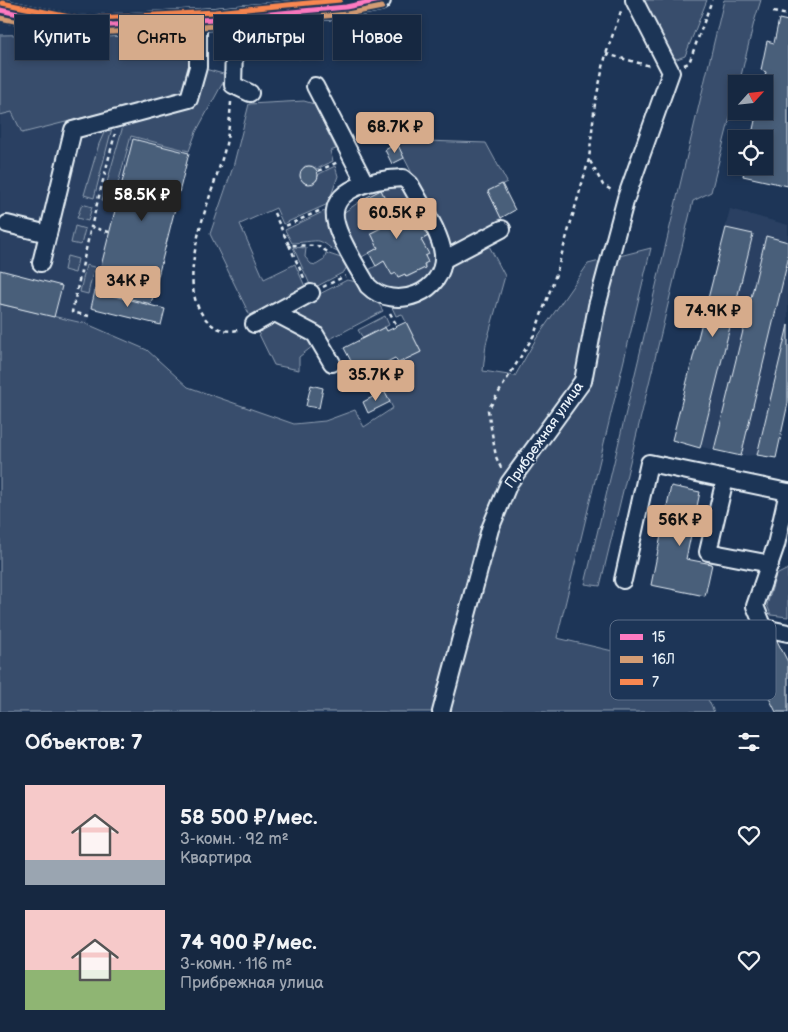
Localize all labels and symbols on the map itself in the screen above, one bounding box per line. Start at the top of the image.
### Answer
north arrow [728,75,772,120]
pin: 68.7K ₽ [349,112,441,154]
pin: 58.5K ₽ [96,180,188,222]
pin: 60.5K ₽ [351,198,443,240]
pin: 34K ₽ [93,266,163,308]
pin: 74.9K ₽ [667,296,759,338]
pin: 35.7K ₽ [330,360,422,402]
street label: Прибрежная улица [501,378,587,491]
pin: 56K ₽ [645,504,715,547]
legend [610,620,776,700]
text: 15 [652,629,665,646]
text: 16Л [652,651,675,668]
text: 7 [652,674,659,691]

